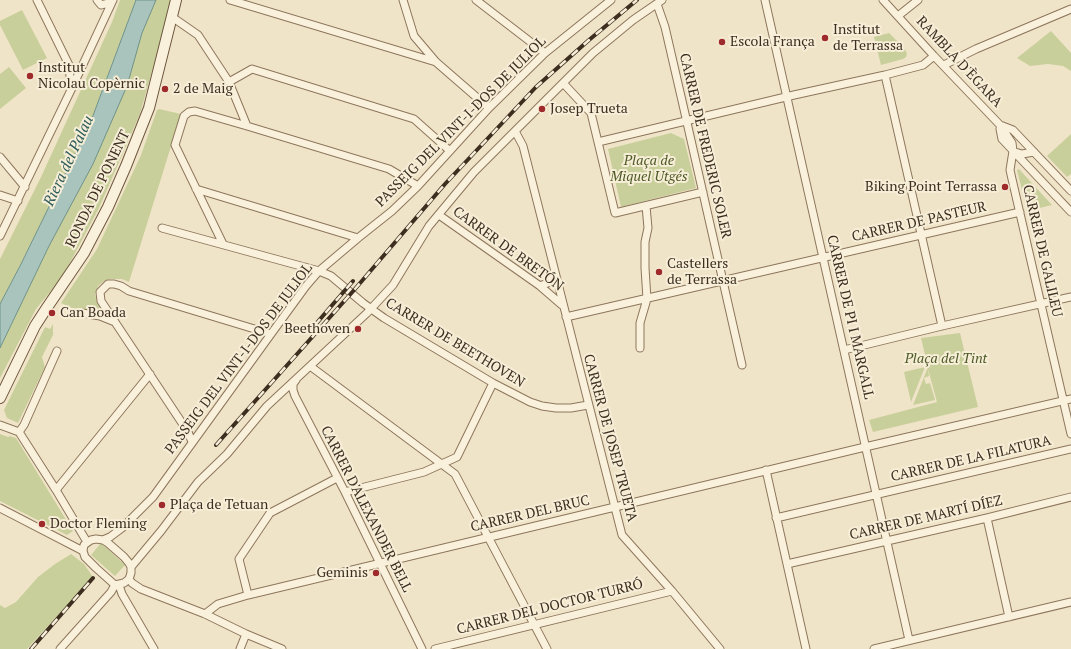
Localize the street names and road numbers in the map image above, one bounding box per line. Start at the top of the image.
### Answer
street label: RAMBLA D'ÈGARA [912,13,1006,111]
street label: PASSEIG DEL VINT-I-DOS DE JULIOL [372,33,550,211]
street label: CARRER DE FREDERIC SOLER [675,52,735,240]
street label: RONDA DE PONENT [62,128,134,250]
street label: CARRER DE GALILEU [1019,183,1065,319]
street label: CARRER DE PASTEUR [850,198,988,246]
street label: CARRER DE BRETÓN [449,203,567,295]
street label: CARRER DE PI I MARGALL [823,233,877,401]
street label: PASSEIG DEL VINT-I-DOS DE JULIOL [162,261,316,457]
street label: CARRER DE BEETHOVEN [382,295,528,391]
street label: CARRER DE JOSEP TRUETA [580,352,640,524]
street label: CARRER D'ALEXANDER BELL [317,423,415,595]
street label: CARRER DE LA FILATURA [889,432,1053,486]
street label: CARRER DEL BRUC [469,492,591,536]
street label: CARRER DE MARTÍ DÍEZ [848,492,1004,544]
street label: CARRER DEL DOCTOR TURRÓ [455,576,645,638]

